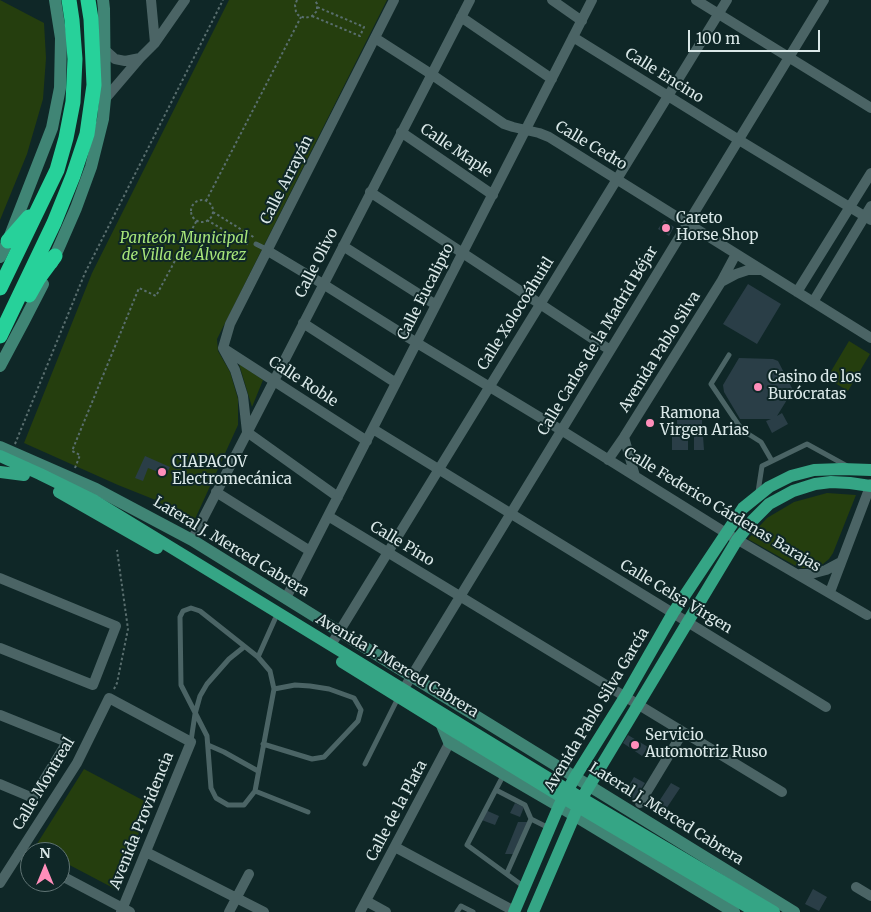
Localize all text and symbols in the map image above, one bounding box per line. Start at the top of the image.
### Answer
scale bar [691,20,824,52]
text: 100 m [696,29,740,48]
street label: Calle Encino [621,45,707,107]
street label: Calle Cedro [552,118,630,174]
street label: Calle Maple [417,120,495,182]
street label: Calle Arrayán [257,133,317,227]
place label: Careto Horse Shop [676,210,759,245]
marker: Careto Horse Shop [660,222,672,234]
street label: Calle Olivo [292,225,342,301]
park label: Panteón Municipal de Villa de Álvarez [120,230,248,265]
street label: Calle Eucalipto [394,241,458,343]
street label: Calle Carlos de la Madrid Béjar [534,243,662,439]
street label: Calle Xolocoáhuitl [474,254,558,374]
street label: Avenida Pablo Silva [616,288,704,416]
street label: Calle Roble [265,353,341,411]
place label: Casino de los Burócratas [768,369,862,404]
marker: Casino de los Burócratas [752,381,764,393]
place label: Ramona Virgen Arias [660,405,749,440]
marker: Ramona Virgen Arias [644,417,656,429]
street label: Calle Federico Cárdenas Barajas [620,444,824,576]
place label: CIAPACOV Electromecánica [172,454,292,489]
marker: CIAPACOV Electromecánica [156,466,168,478]
street label: Lateral J. Merced Cabrera [150,493,312,601]
street label: Calle Pino [367,518,437,570]
street label: Calle Celsa Virgen [617,556,735,638]
street label: Avenida J. Merced Cabrera [313,610,481,722]
street label: Avenida Pablo Silva García [541,625,653,795]
place label: Servicio Automotriz Ruso [645,727,767,762]
street label: Calle Montreal [9,734,79,834]
marker: Servicio Automotriz Ruso [629,739,641,751]
street label: Avenida Providencia [106,750,178,892]
street label: Calle de la Plata [363,758,431,864]
street label: Lateral J. Merced Cabrera [585,759,747,869]
north arrow [20,842,70,892]
text: N [39,844,51,862]

